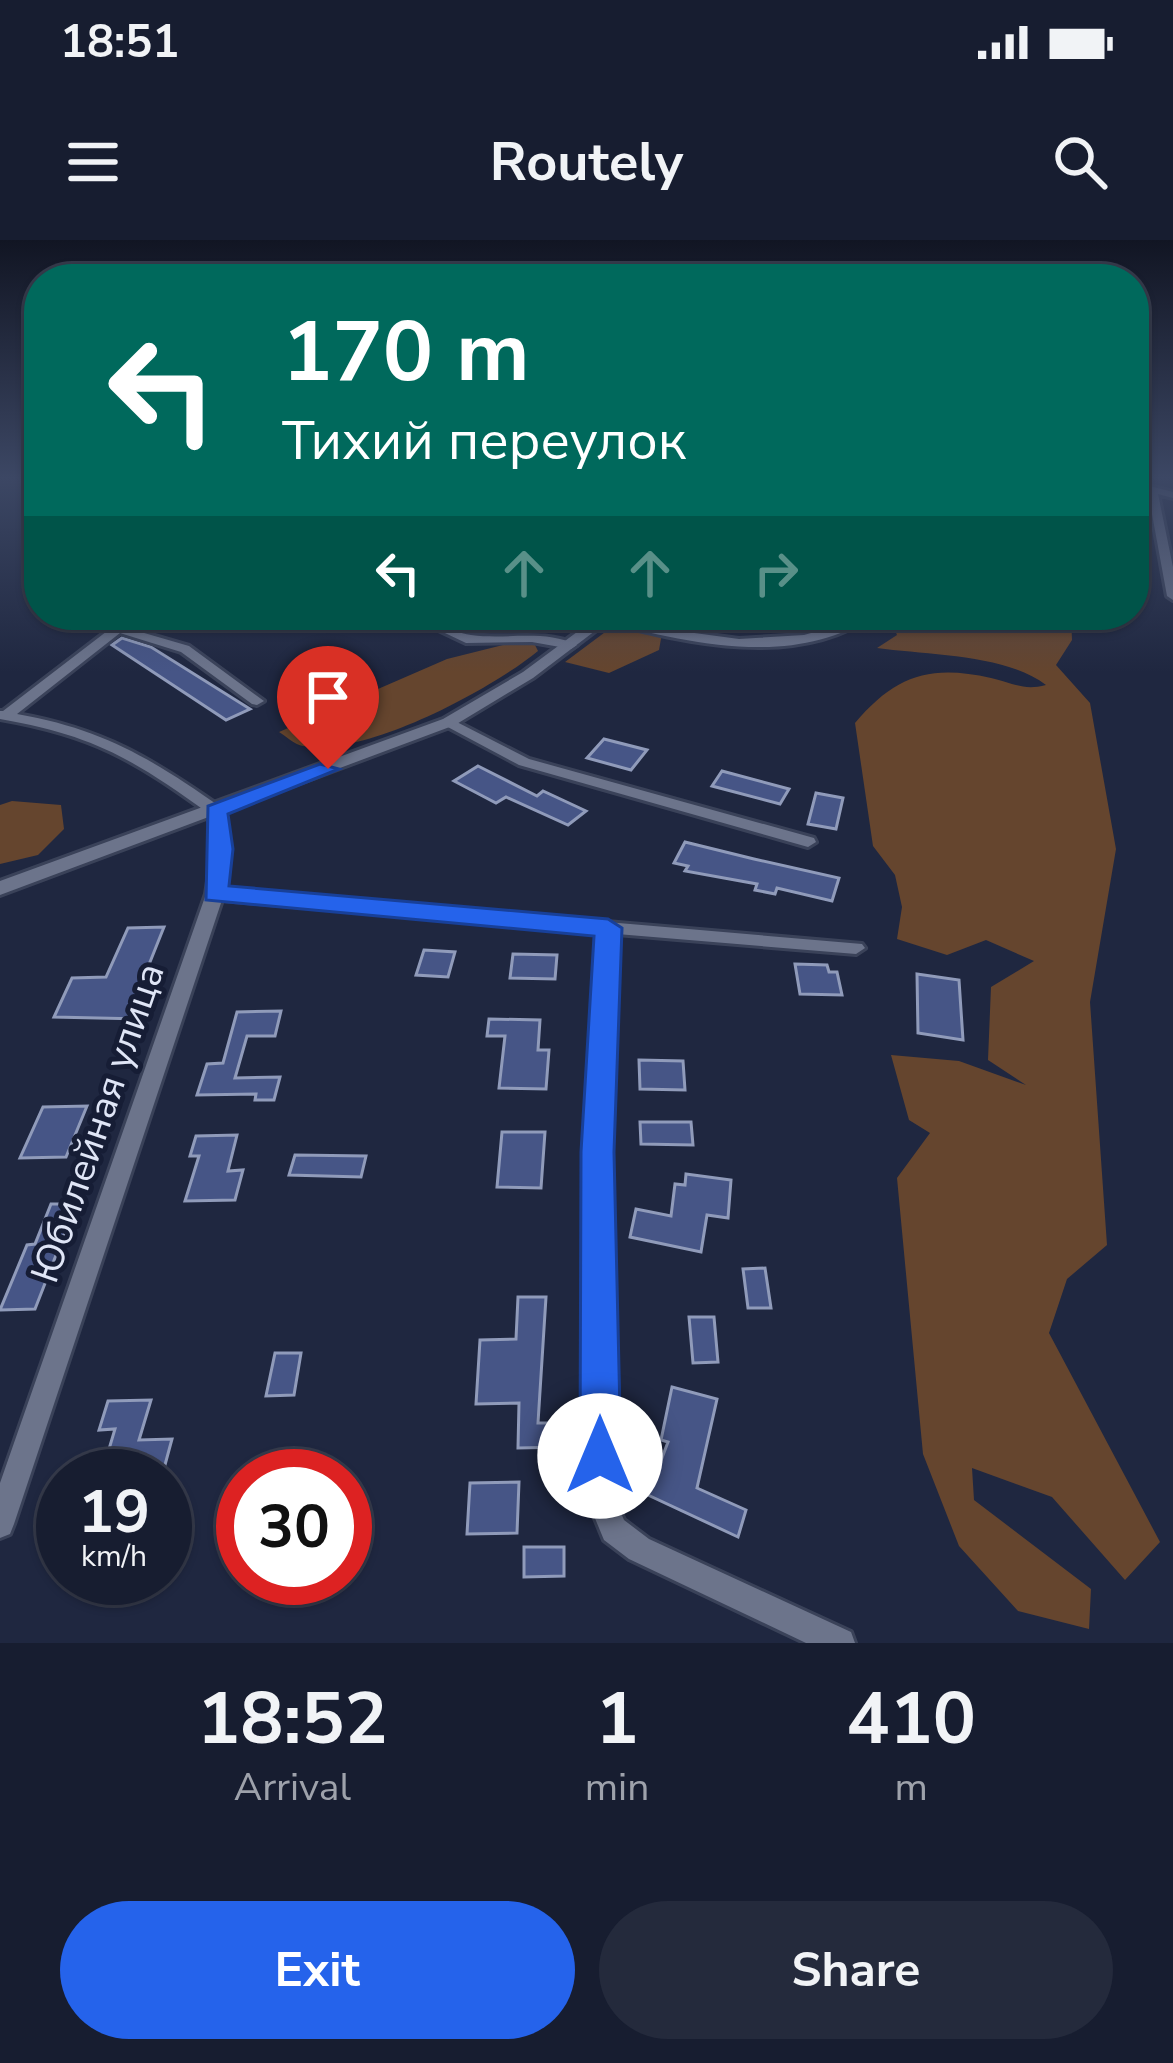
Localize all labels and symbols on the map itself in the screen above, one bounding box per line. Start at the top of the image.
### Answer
pin [277,646,379,769]
street label: Юбилейная улица [19,956,177,1290]
position arrow [537,1393,663,1519]
speed limit sign: 30 [216,1449,372,1605]

